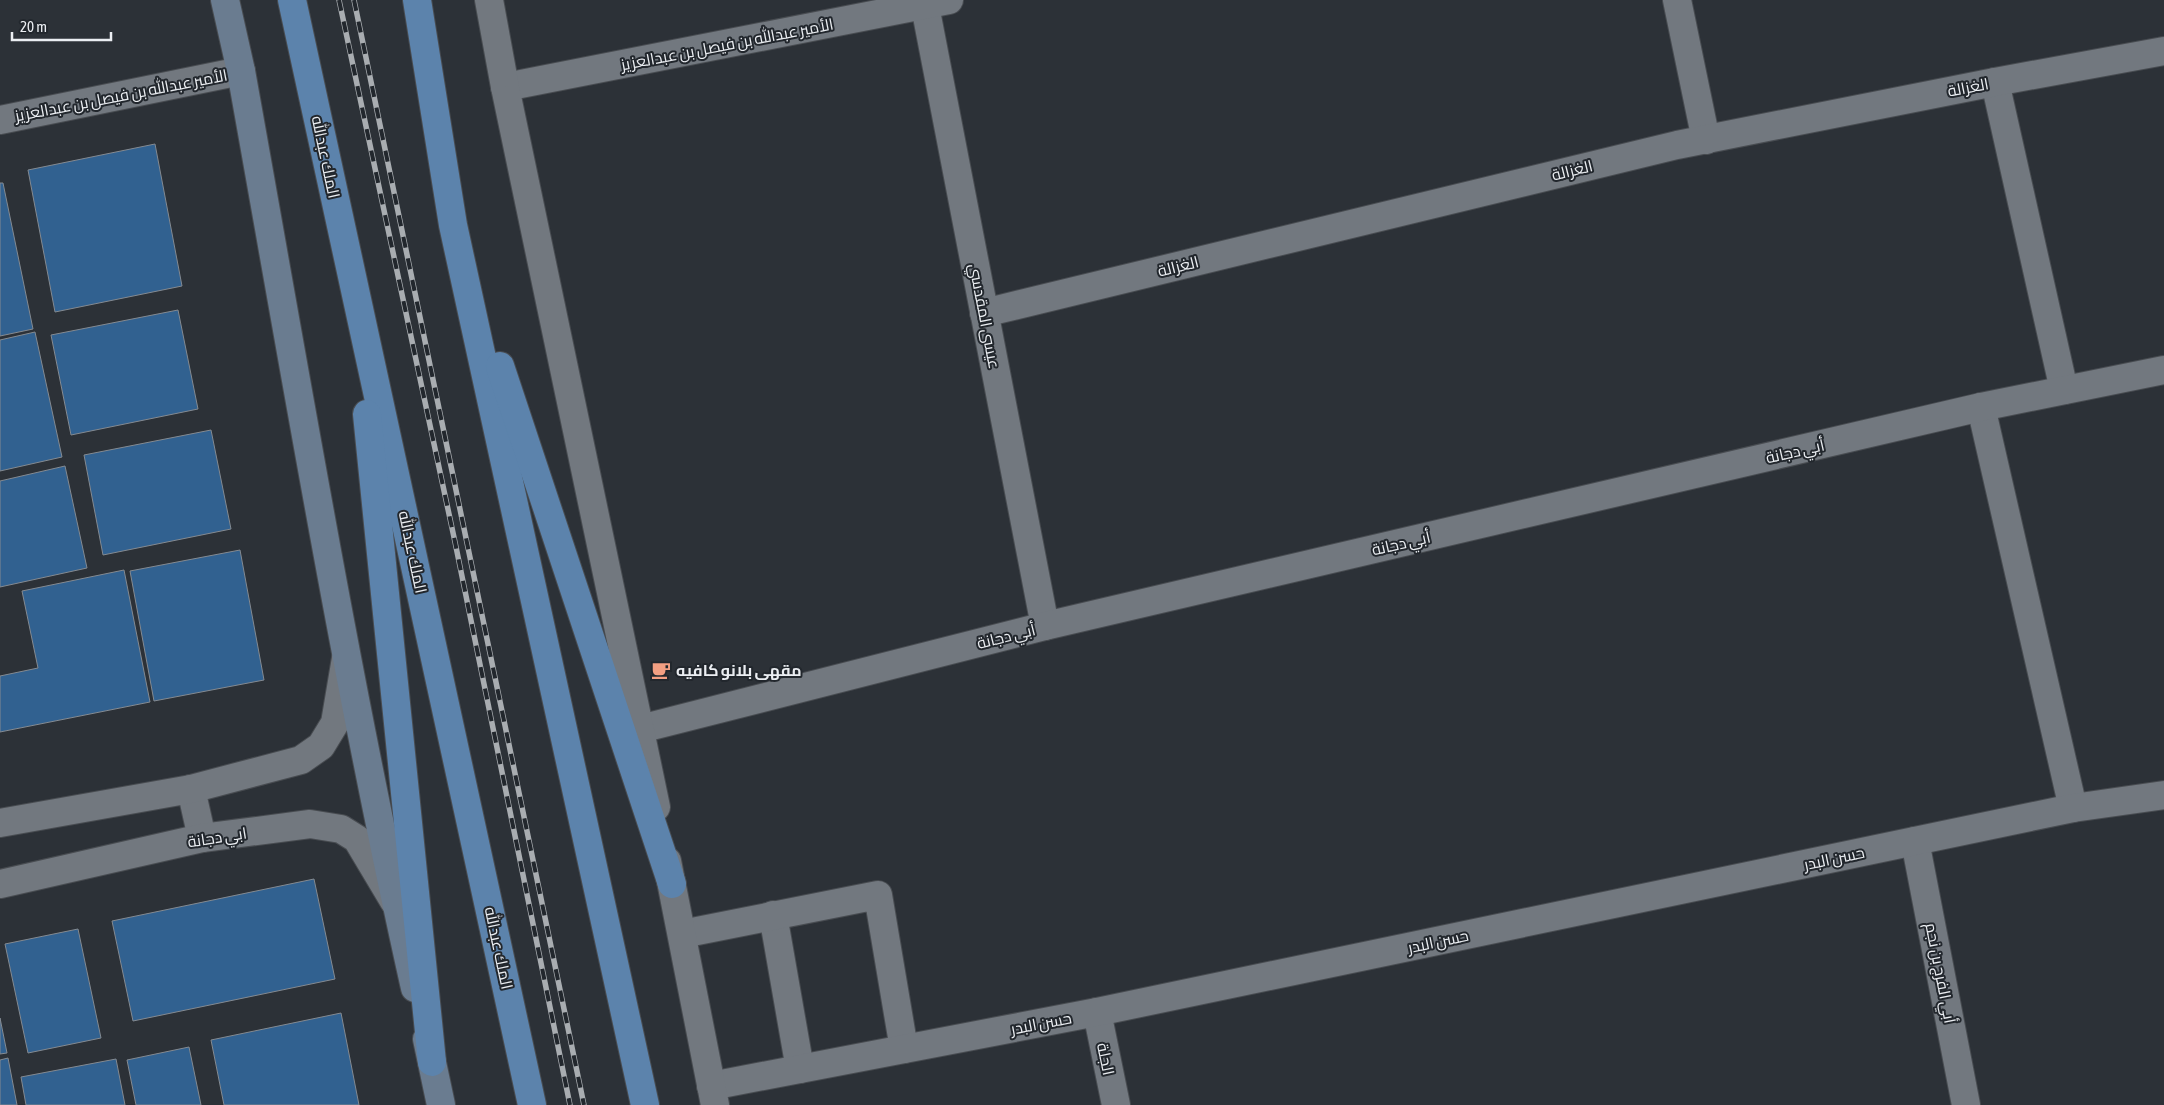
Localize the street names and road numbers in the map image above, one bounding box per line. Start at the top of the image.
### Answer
street label: الأمير عبدالله بن فيصل بن عبدالعزيز [618,14,835,76]
street label: الأمير عبدالله بن فيصل بن عبدالعزيز [12,65,229,127]
street label: الغزالة [1946,74,1990,101]
street label: الملك عبدالله [308,114,344,200]
street label: الغزالة [1550,156,1595,185]
street label: الغزالة [1156,252,1201,281]
street label: عيسى المقدسي [962,262,1004,371]
street label: أبي دجانة [1764,436,1827,471]
street label: الملك عبدالله [395,509,431,595]
street label: أبي دجانة [1370,528,1433,563]
street label: أبي دجانة [975,620,1038,657]
street label: ابي دجانة [186,823,249,856]
street label: حسن البدر [1801,843,1867,875]
street label: الملك عبدالله [481,905,517,991]
street label: أبي الفرج بن نجم [1918,921,1960,1026]
street label: حسن البدر [1405,926,1471,958]
street label: حسن البدر [1008,1008,1073,1040]
street label: الجلة [1093,1041,1118,1077]

